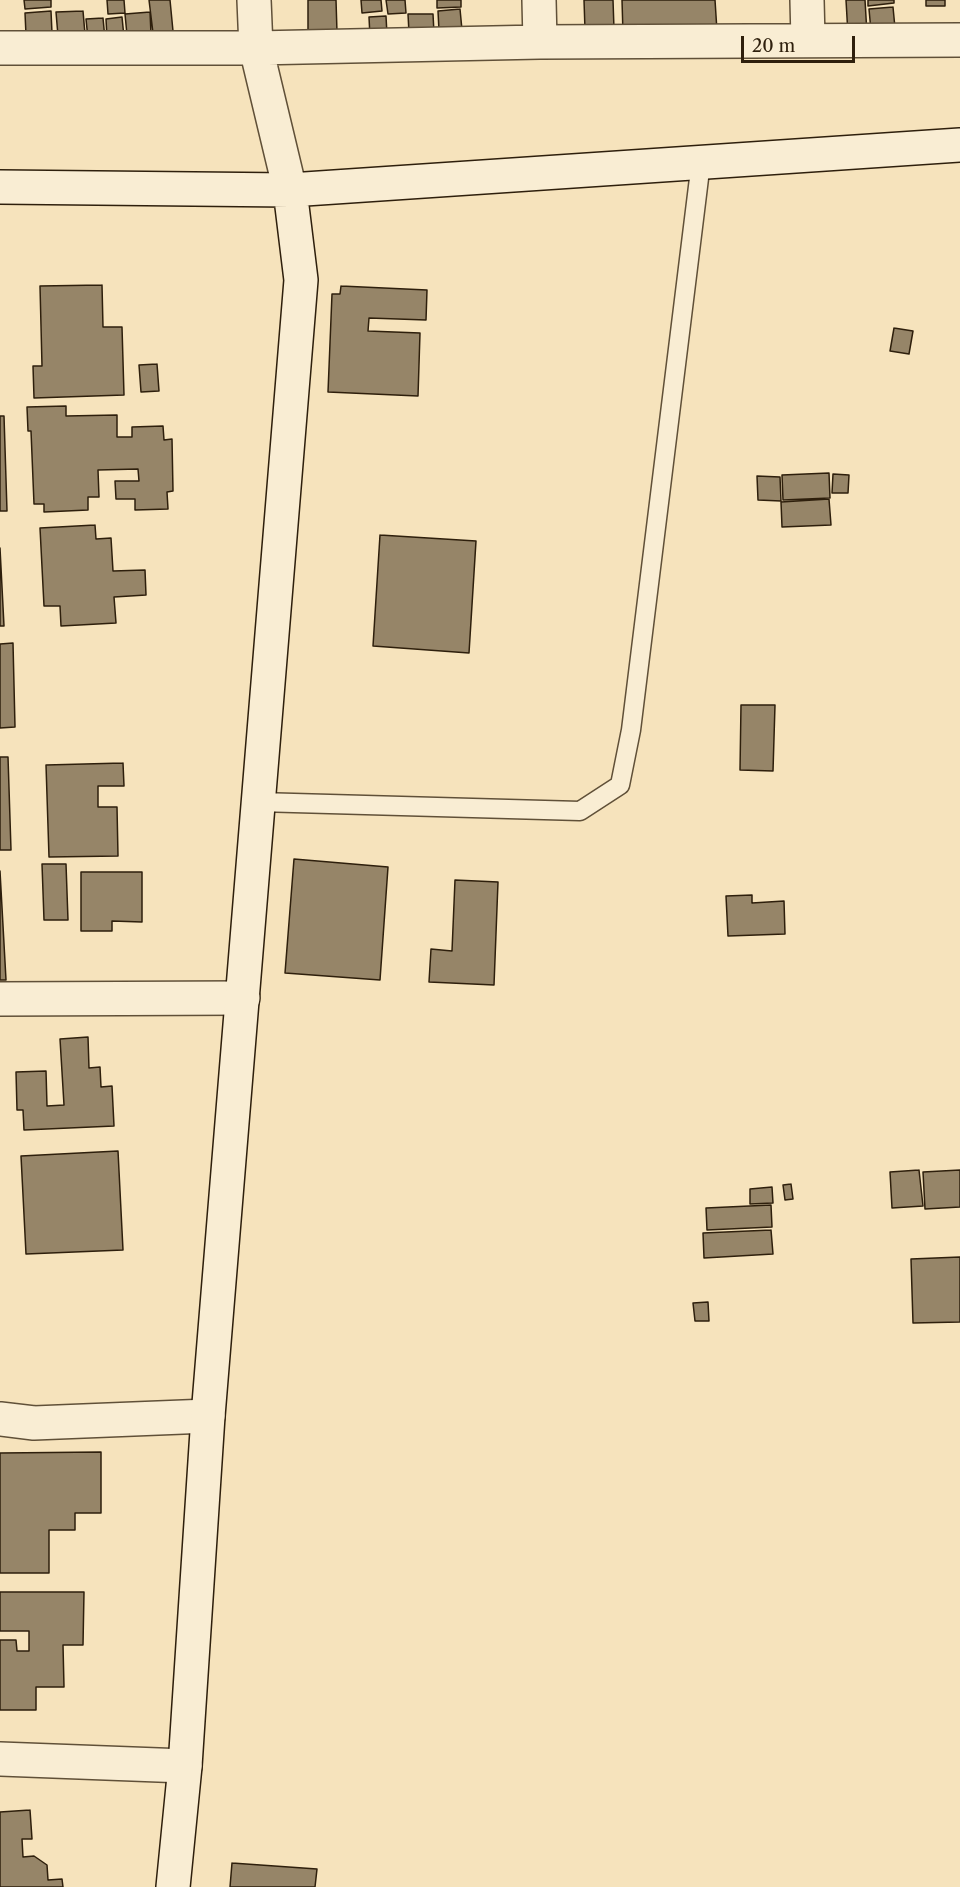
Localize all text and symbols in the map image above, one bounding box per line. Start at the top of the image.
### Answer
scale bar [744,24,858,62]
text: 20 m [752,35,795,57]

